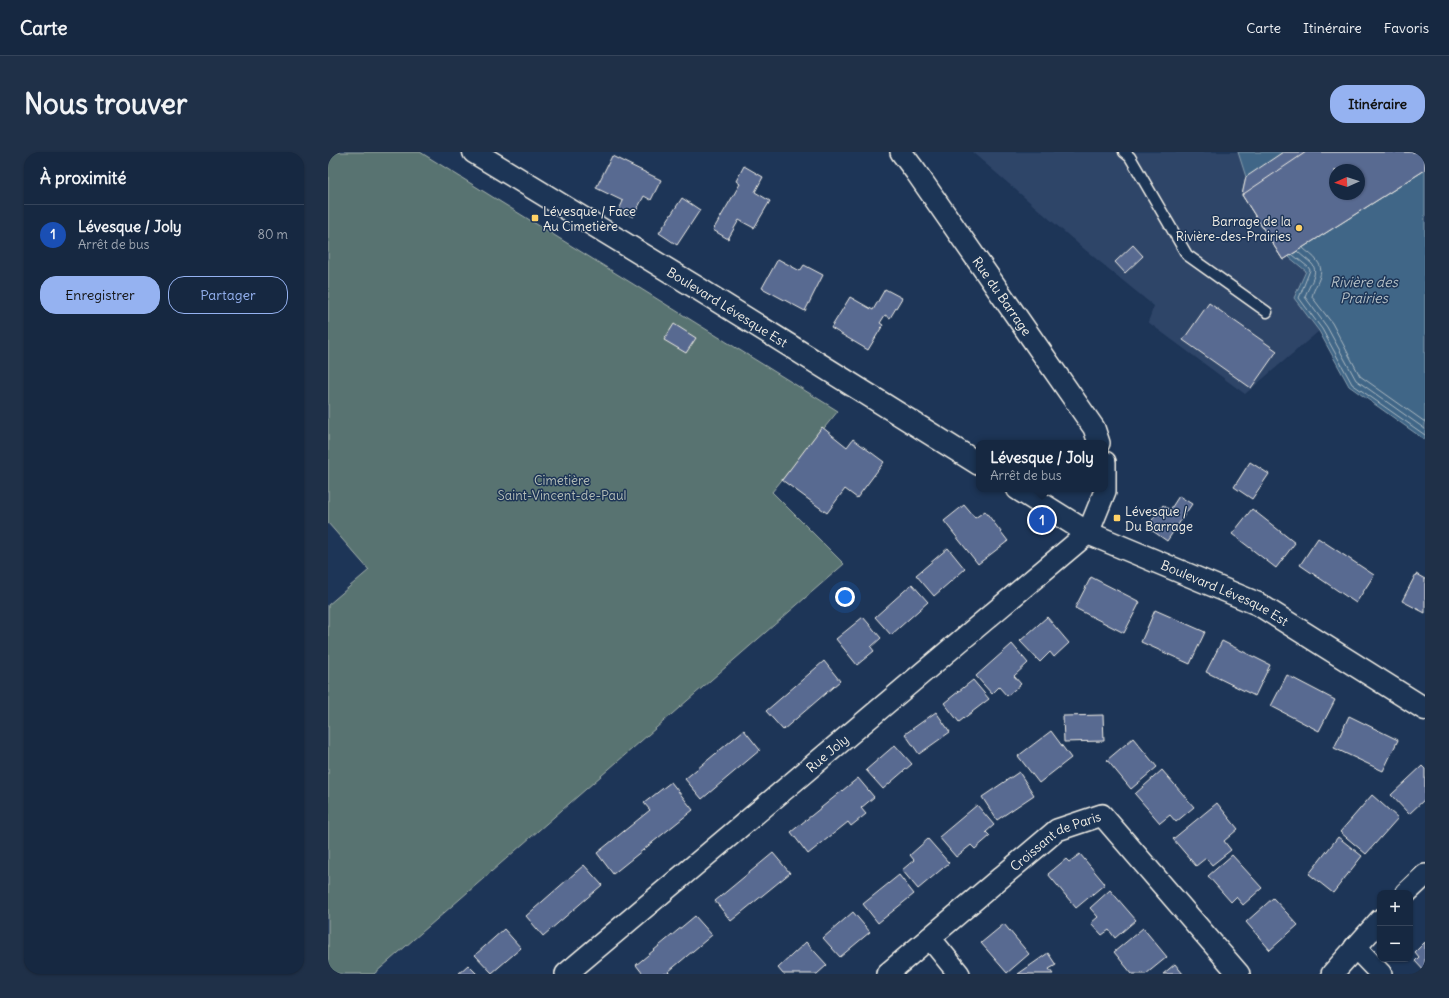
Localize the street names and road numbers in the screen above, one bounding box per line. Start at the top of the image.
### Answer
street label: Rue du Barrage [969,253,1036,339]
street label: Boulevard Lévesque Est [664,263,791,351]
street label: Boulevard Lévesque Est [1158,556,1292,630]
street label: Rue Joly [803,731,852,776]
street label: Croissant de Paris [1006,807,1103,875]

